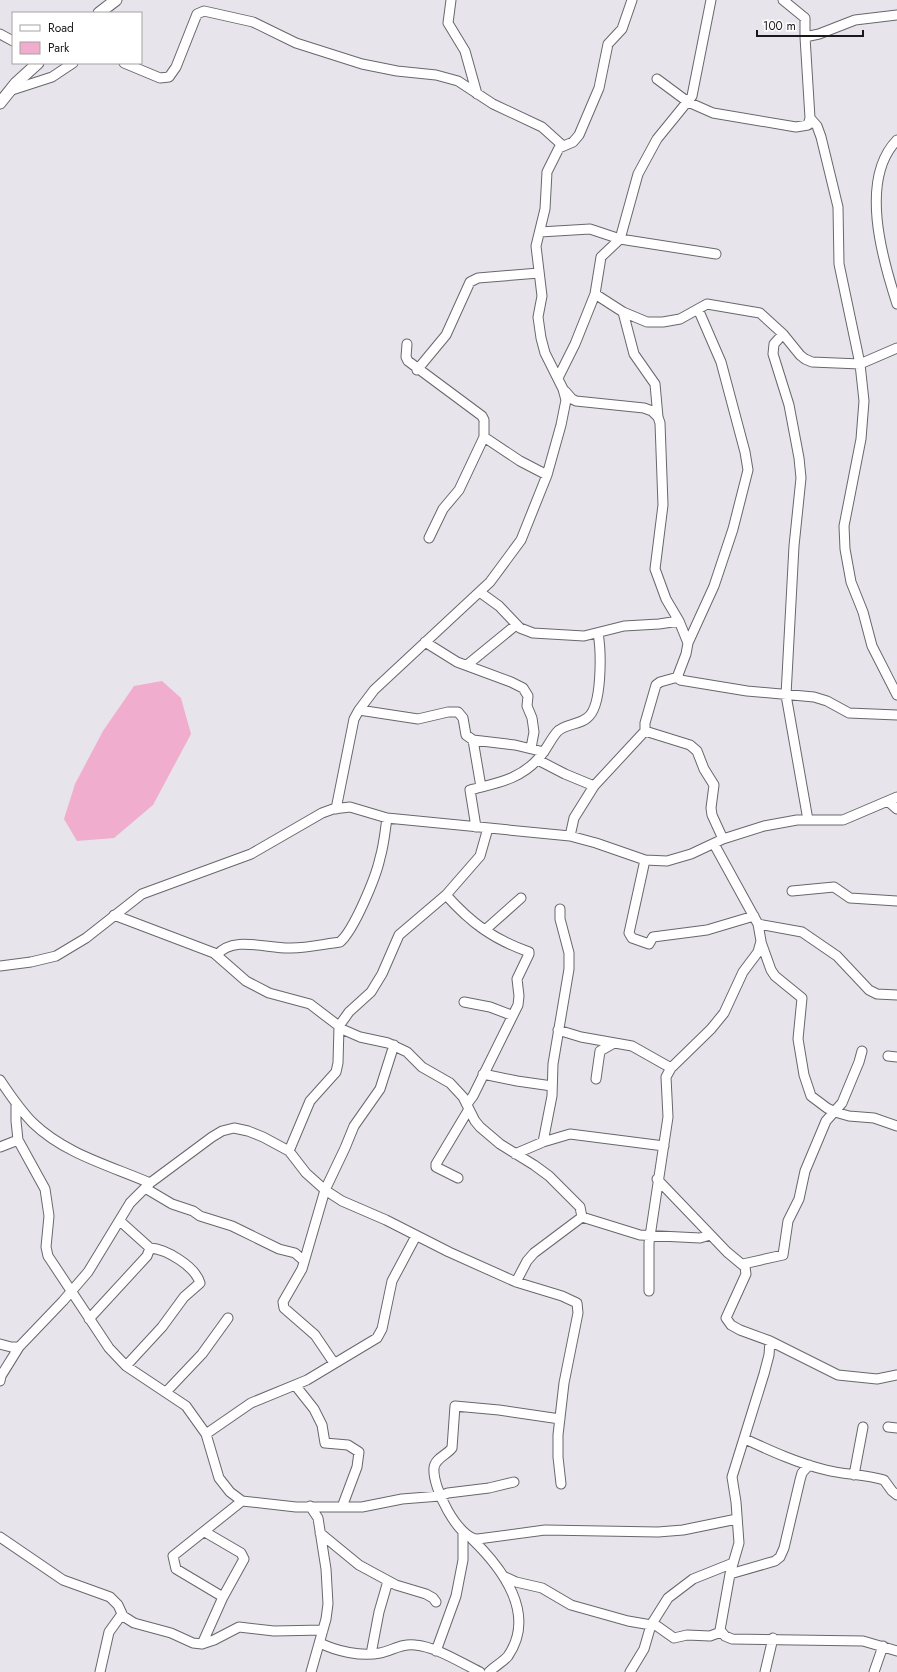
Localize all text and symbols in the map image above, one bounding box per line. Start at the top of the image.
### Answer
legend [12,12,142,64]
scale bar [757,12,863,38]
text: 100 m [763,17,796,35]
text: Road [48,19,74,37]
text: Park [48,39,70,57]

